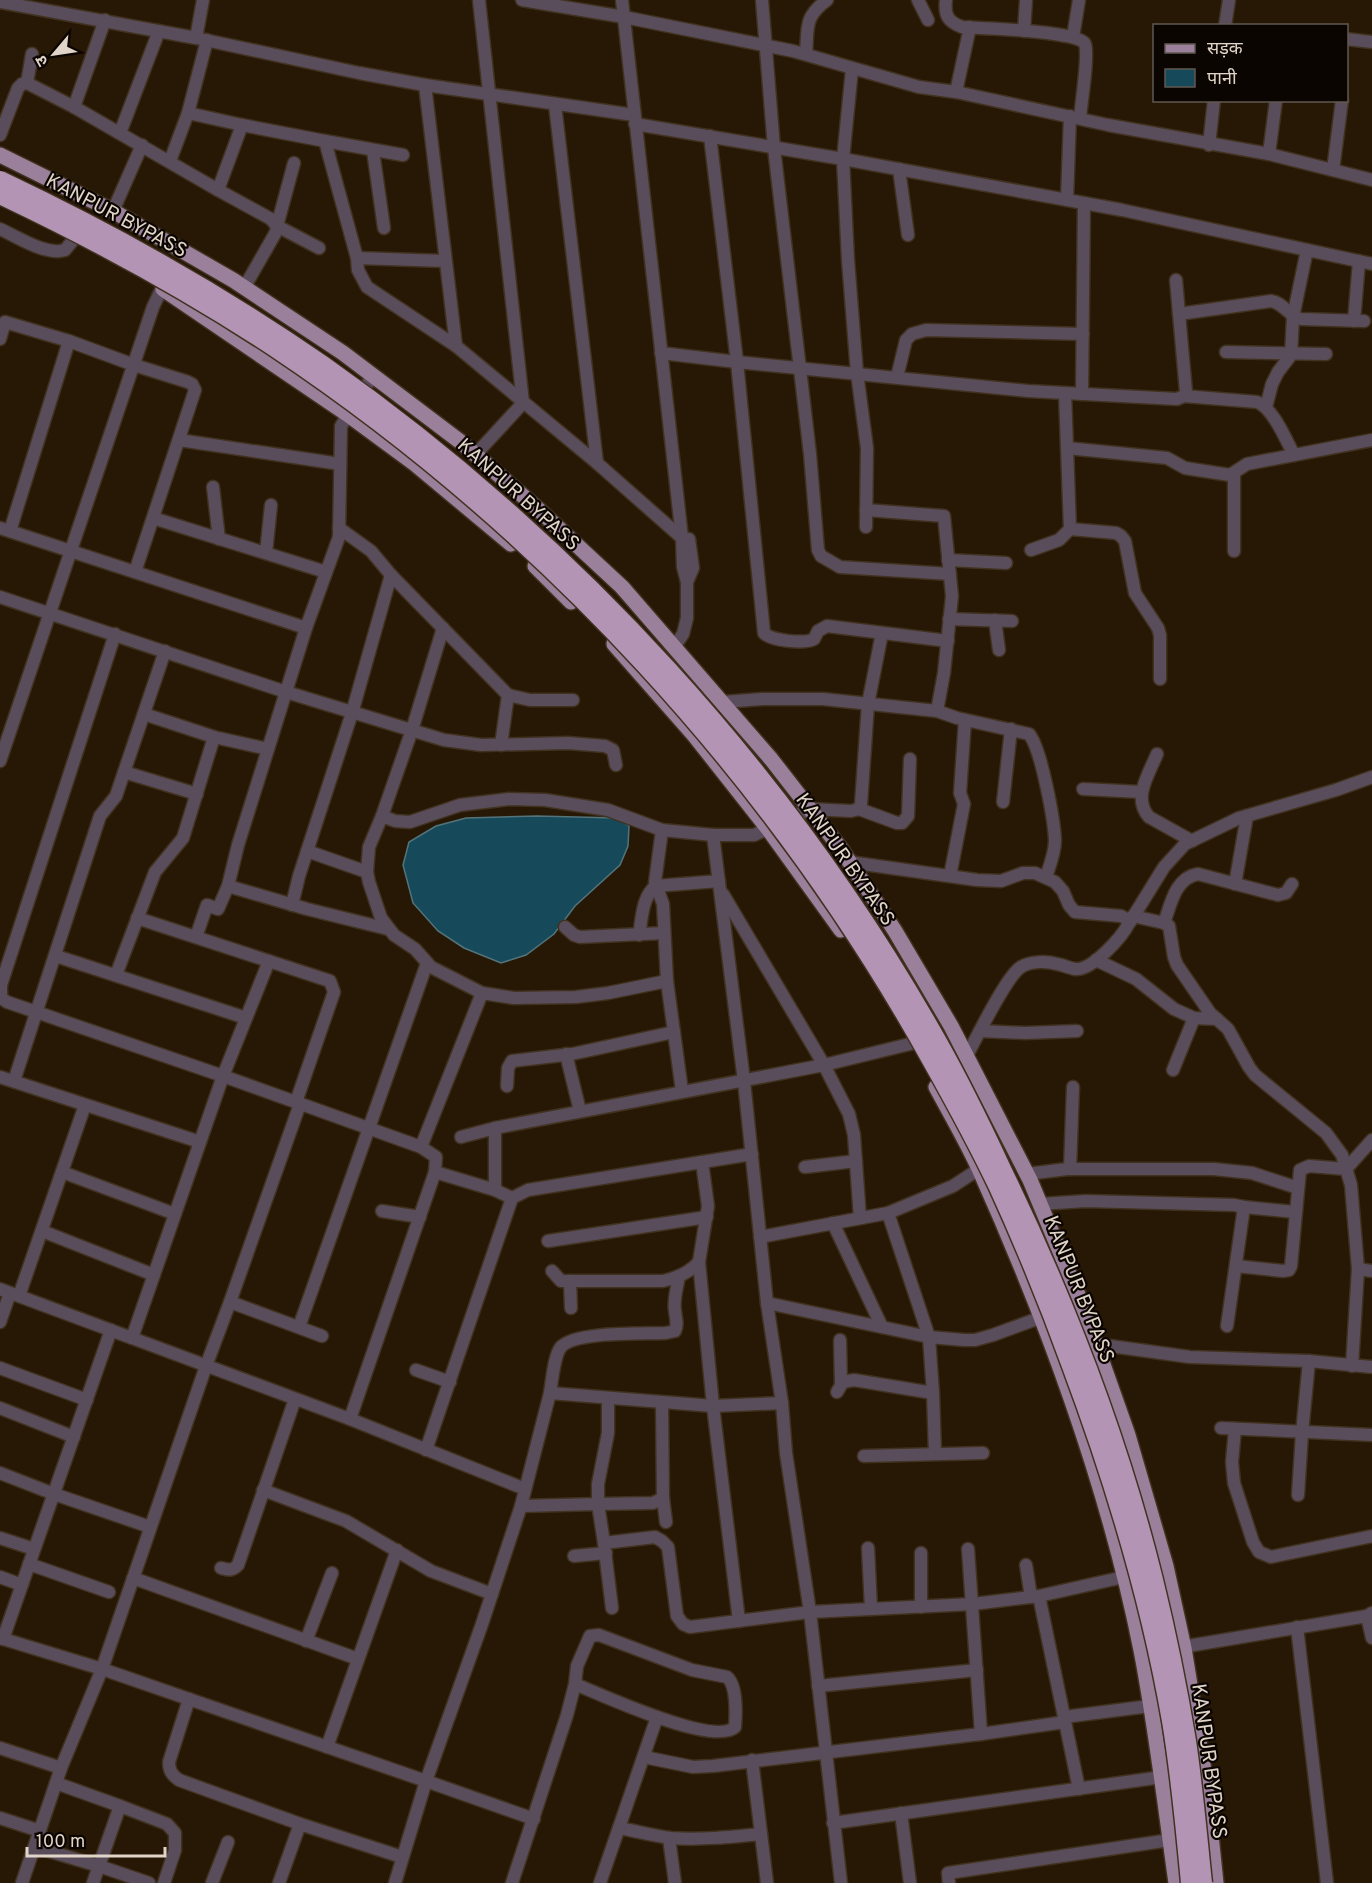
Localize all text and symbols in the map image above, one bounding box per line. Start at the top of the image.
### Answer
north arrow [24,24,84,84]
legend [1153,24,1348,102]
text: सड़क [1207,38,1244,61]
text: उ [31,51,54,69]
text: पानी [1207,68,1237,91]
street label: KANPUR BYPASS [41,169,191,265]
street label: KANPUR BYPASS [451,433,585,558]
street label: KANPUR BYPASS [789,789,900,932]
street label: KANPUR BYPASS [1037,1212,1120,1367]
street label: KANPUR BYPASS [1184,1682,1232,1841]
scale bar [27,1820,165,1858]
text: 100 m [36,1831,85,1854]

